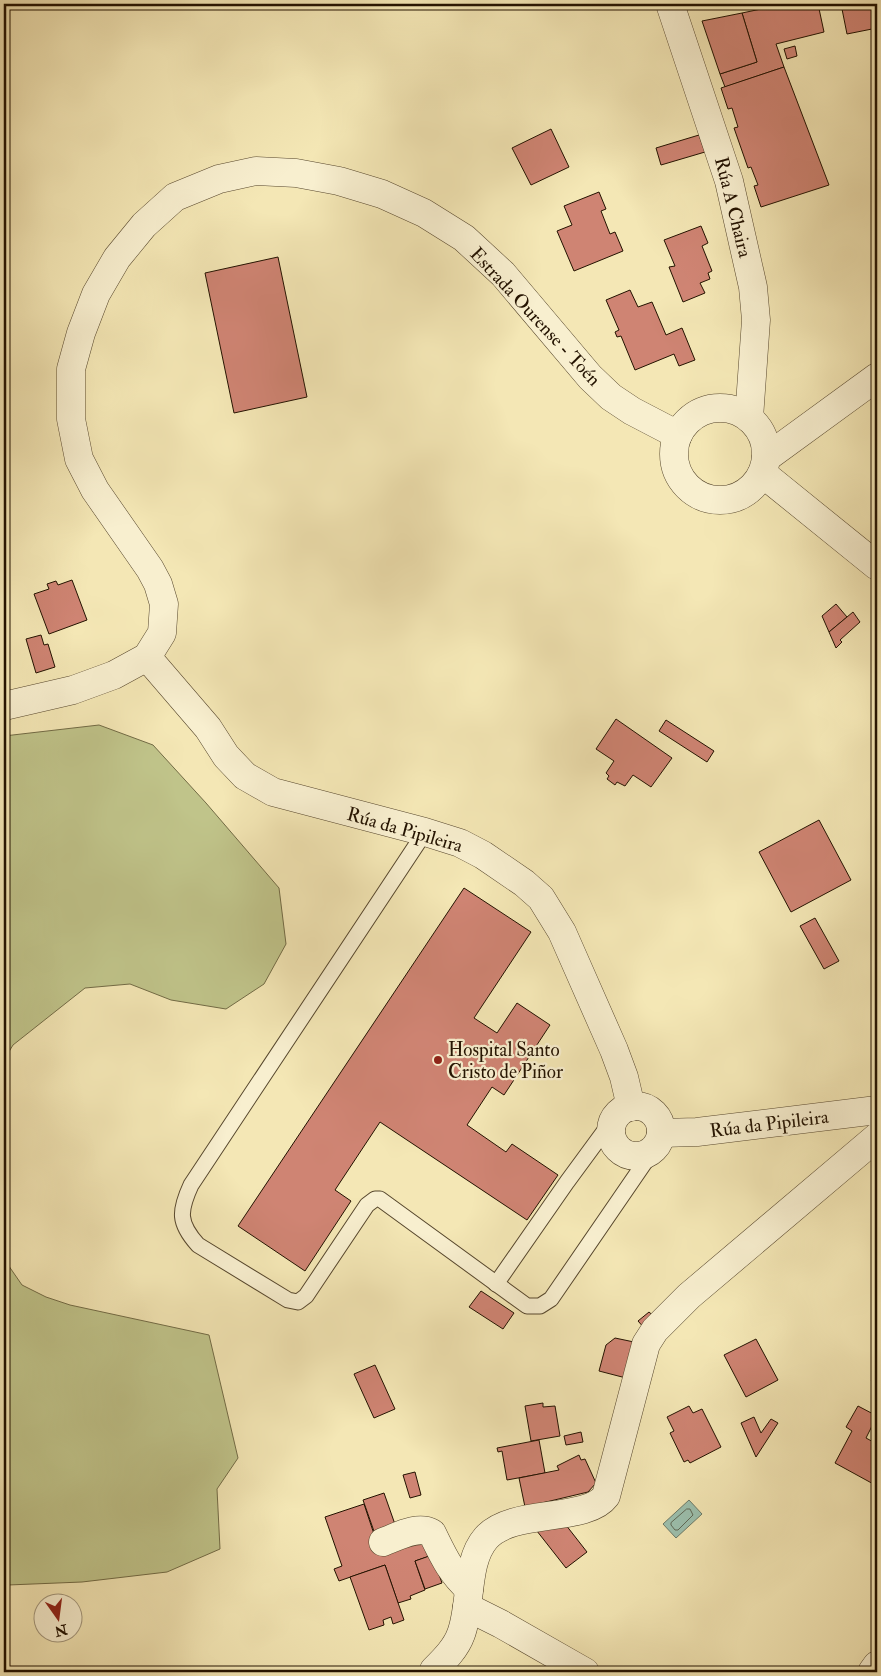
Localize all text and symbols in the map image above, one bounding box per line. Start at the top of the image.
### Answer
street label: Rúa A Chaira [709,154,757,260]
street label: Estrada Ourense - Toén [465,242,606,391]
street label: Rúa da Pipileira [344,802,466,859]
place label: Hospital Santo Cristo de Piñor [448,1038,563,1084]
marker: Hospital Santo Cristo de Piñor [432,1054,444,1066]
street label: Rúa da Pipileira [708,1105,830,1144]
north arrow [32,1594,82,1644]
text: N [52,1620,70,1640]

